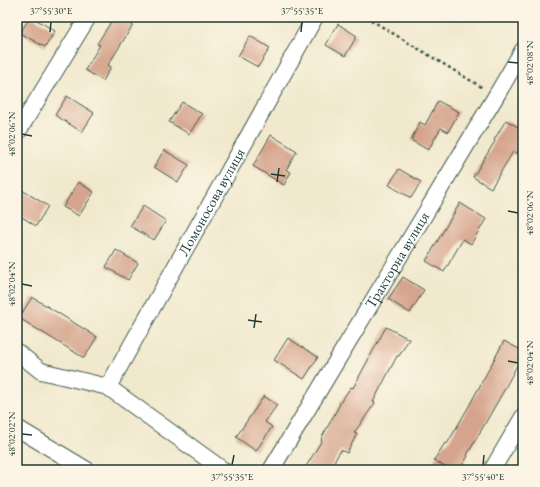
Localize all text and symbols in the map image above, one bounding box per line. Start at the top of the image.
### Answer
text: 37°55'30"E [30,4,73,17]
text: 37°55'35"E [281,4,324,17]
text: 48°02'08"N [523,40,536,85]
text: 48°02'06"N [5,111,18,156]
street label: Ломоносова вулиця [173,144,249,259]
text: 48°02'06"N [523,190,536,235]
street label: Тракторна вулиця [361,208,433,312]
text: 48°02'04"N [5,261,18,306]
text: 48°02'04"N [523,340,536,385]
text: 48°02'02"N [5,411,18,456]
text: 37°55'35"E [211,470,254,483]
text: 37°55'40"E [462,470,505,483]

